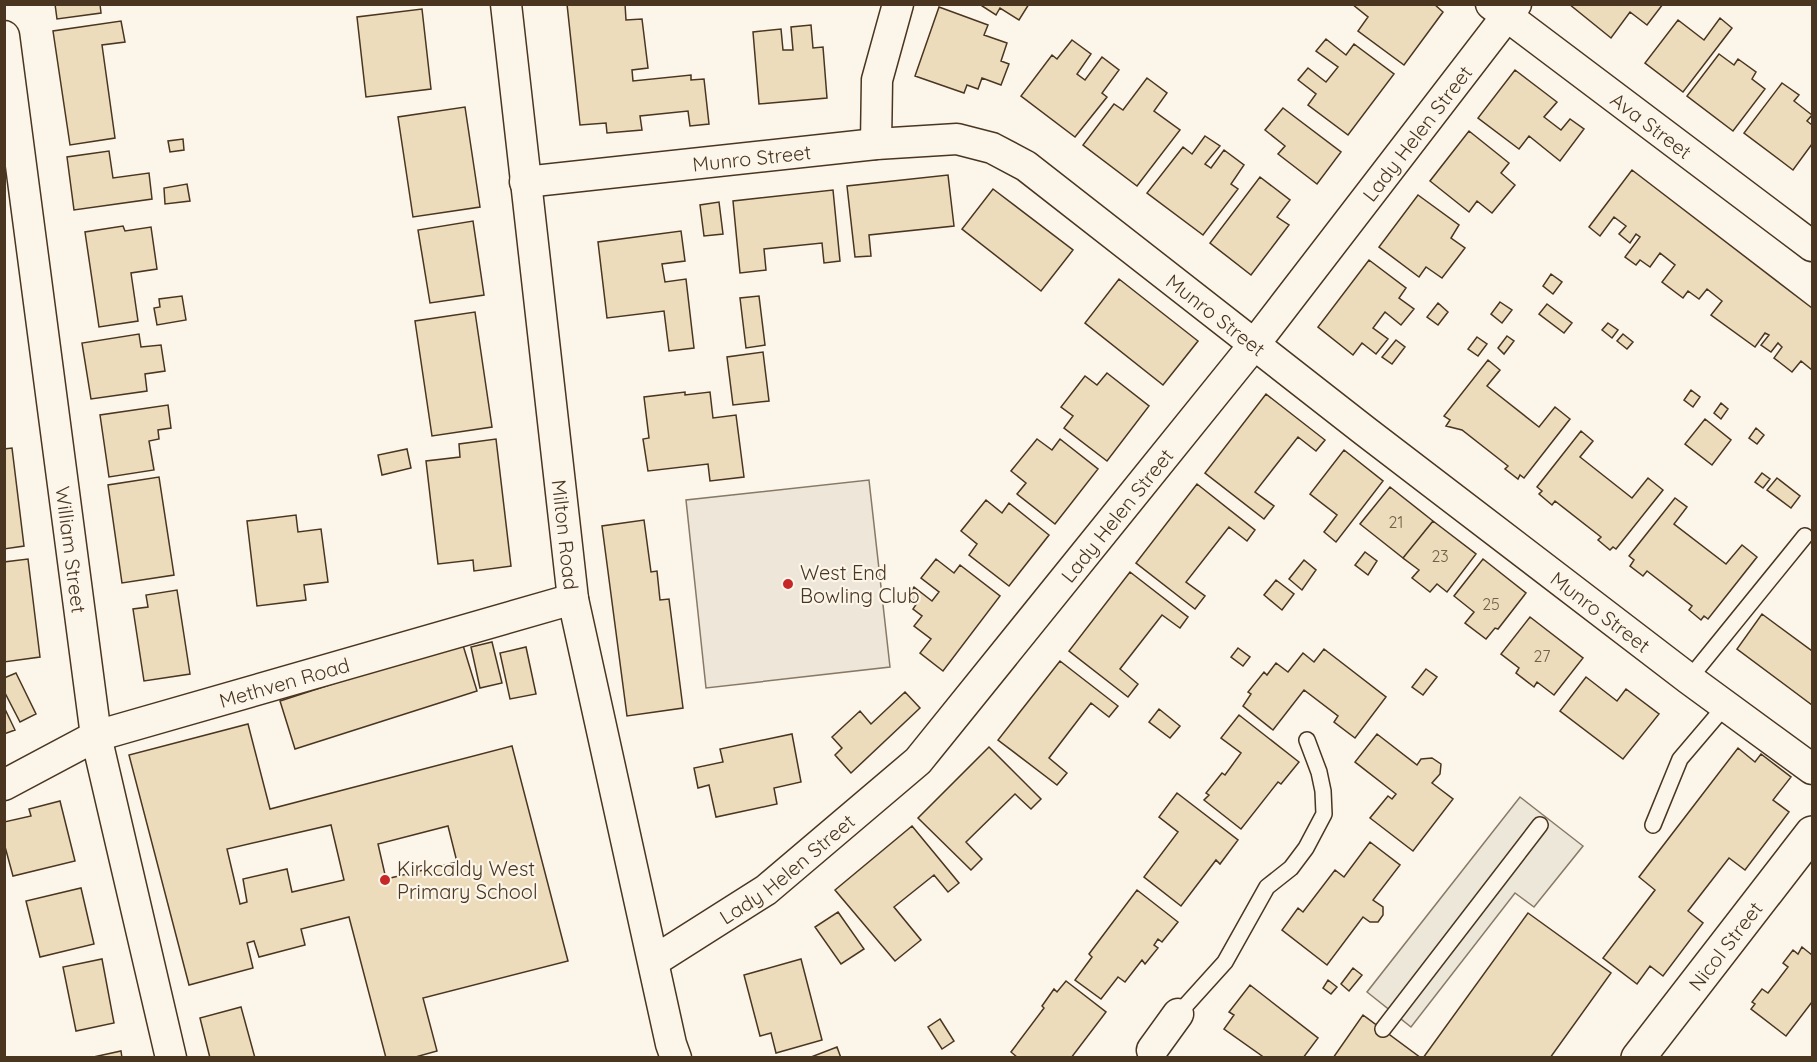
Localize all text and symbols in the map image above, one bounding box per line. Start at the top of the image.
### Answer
street label: Lady Helen Street [1357,60,1477,206]
street label: Ava Street [1606,86,1697,164]
street label: Munro Street [691,139,812,176]
street label: Munro Street [1161,268,1271,361]
street label: Lady Helen Street [1055,443,1178,587]
street label: Milton Road [547,478,584,591]
street label: William Street [51,485,92,615]
house number: 21 [1389,512,1403,532]
house number: 23 [1431,546,1449,566]
place label: West End Bowling Club [800,560,920,608]
street label: Munro Street [1546,565,1656,658]
marker: West End Bowling Club [781,577,795,591]
house number: 25 [1482,594,1500,614]
house number: 27 [1534,646,1550,666]
street label: Methven Road [216,651,352,713]
street label: Lady Helen Street [714,808,860,929]
place label: Kirkcaldy West Primary School [397,856,538,904]
marker: Kirkcaldy West Primary School [378,873,392,887]
street label: Nicol Street [1683,896,1767,995]

